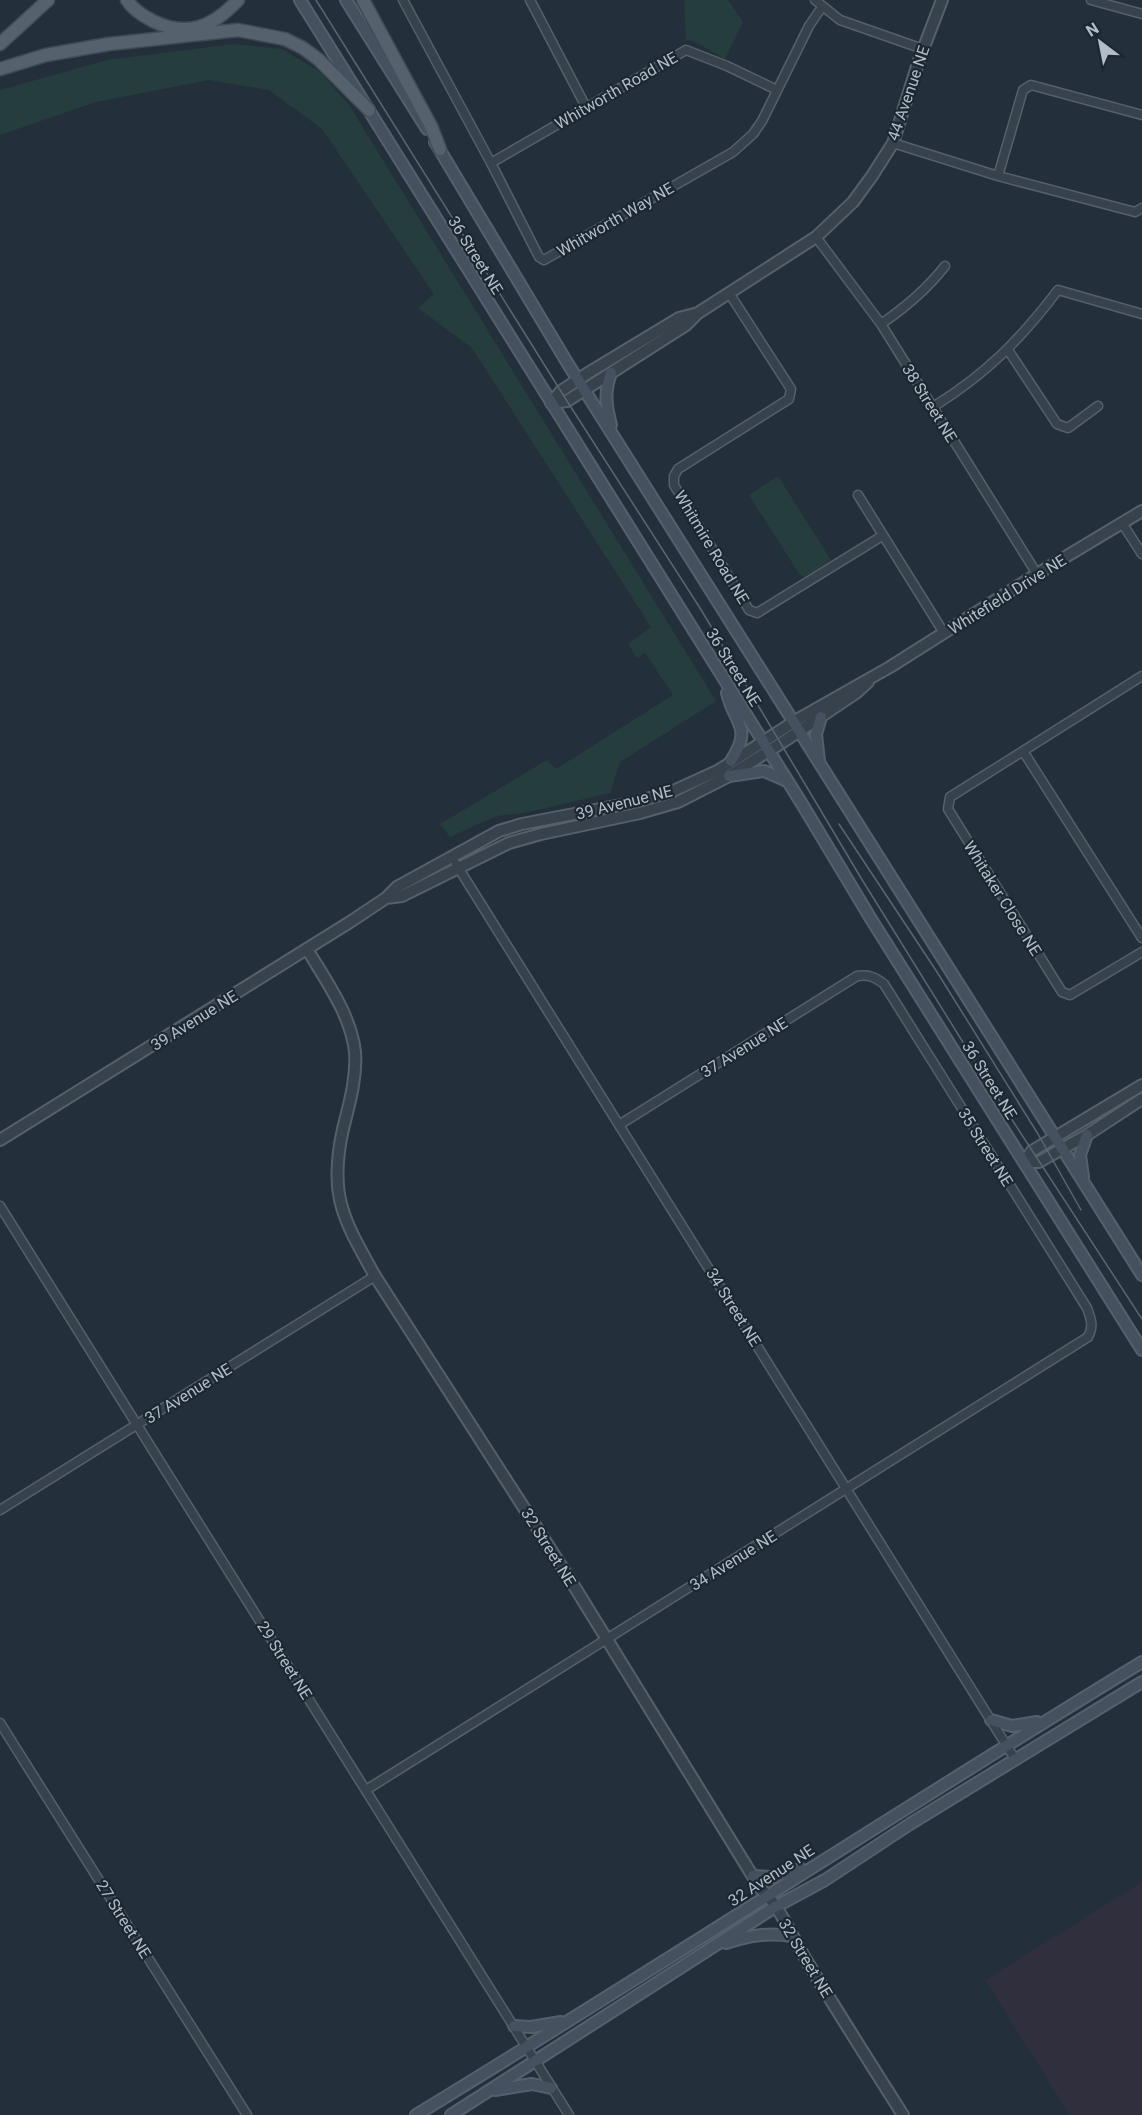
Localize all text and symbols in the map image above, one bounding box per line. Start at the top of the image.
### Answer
north arrow [1070,12,1130,72]
text: N [1082,19,1102,41]
street label: 44 Avenue NE [883,43,934,143]
street label: Whitworth Road NE [552,48,681,133]
street label: Whitworth Way NE [553,178,677,261]
street label: 36 Street NE [444,213,507,298]
street label: 38 Street NE [898,361,961,446]
street label: Whitmire Road NE [670,487,753,607]
street label: Whitefield Drive NE [945,551,1070,638]
street label: 36 Street NE [702,625,765,710]
street label: 39 Avenue NE [574,781,674,824]
street label: Whitaker Close NE [960,838,1045,959]
street label: 39 Avenue NE [147,986,241,1055]
street label: 37 Avenue NE [697,1013,791,1082]
street label: 36 Street NE [958,1038,1021,1123]
street label: 35 Street NE [954,1105,1017,1190]
street label: 34 Street NE [702,1265,765,1350]
street label: 37 Avenue NE [141,1359,235,1428]
street label: 32 Street NE [517,1505,580,1590]
street label: 34 Avenue NE [686,1526,780,1595]
street label: 29 Street NE [253,1618,316,1703]
street label: 32 Avenue NE [725,1841,818,1910]
street label: 27 Street NE [92,1877,155,1962]
street label: 32 Street NE [775,1915,837,2001]

